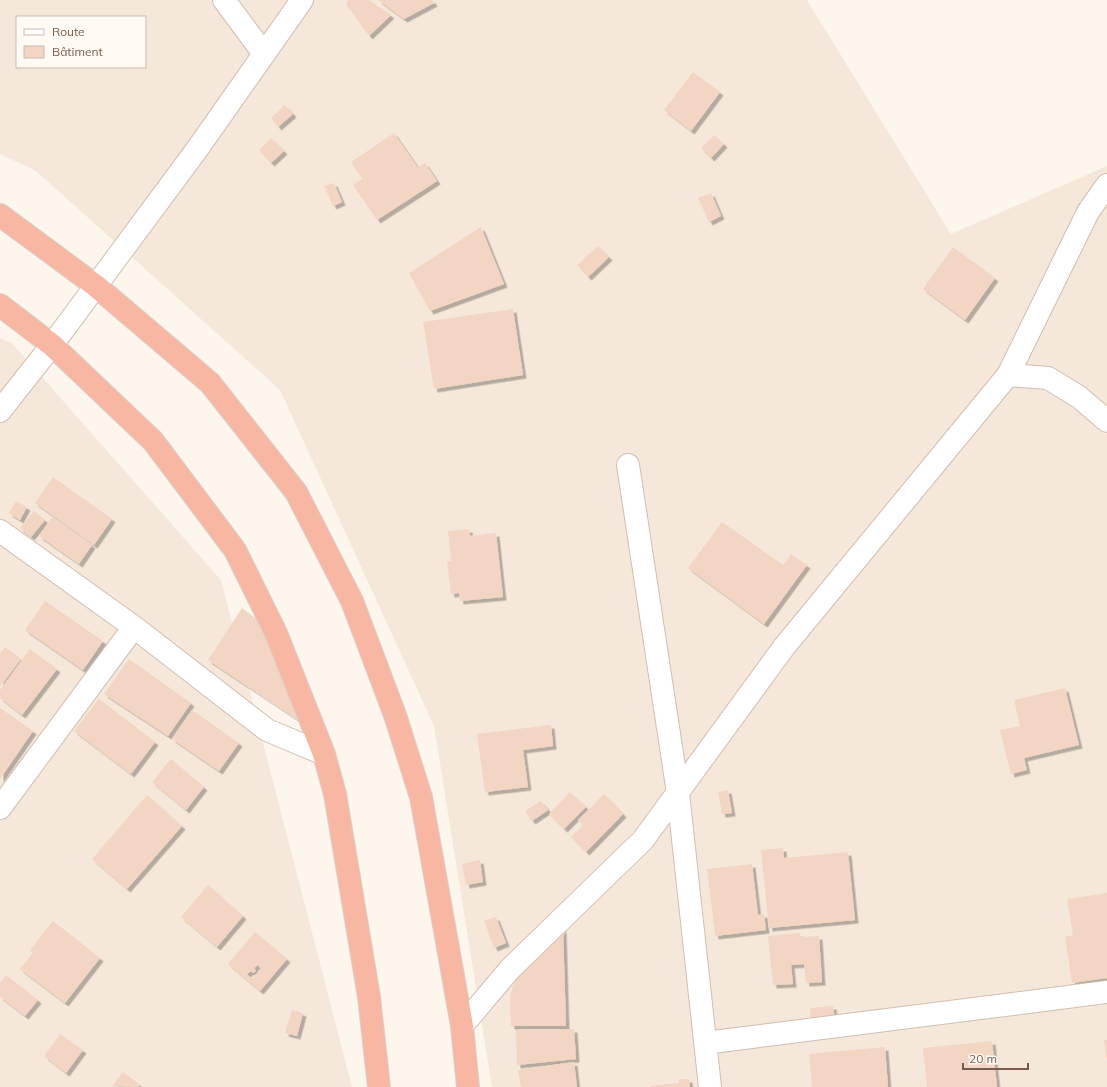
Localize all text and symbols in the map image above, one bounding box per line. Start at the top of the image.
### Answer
legend [16,16,146,68]
text: Route [52,24,85,39]
text: Bâtiment [52,44,103,59]
scale bar [963,1045,1028,1071]
text: 20 m [969,1051,997,1066]

